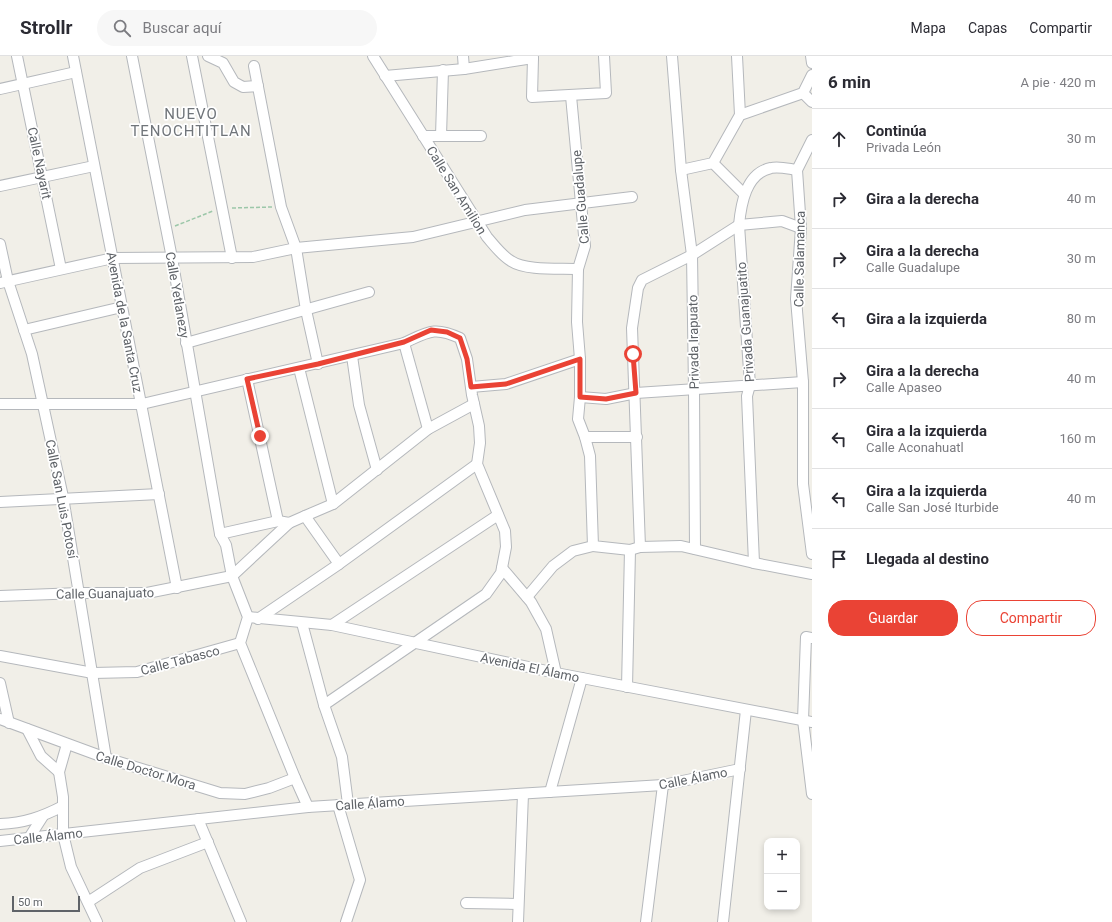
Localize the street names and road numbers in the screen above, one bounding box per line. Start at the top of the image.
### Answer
street label: Calle Nayarit [25,126,54,200]
street label: Calle San Amilion [423,143,490,237]
street label: Calle Guadalupe [569,149,592,244]
street label: Calle Salamanca [791,211,808,307]
street label: Avenida de la Santa Cruz [103,250,146,394]
street label: Calle Yetlanezy [163,251,192,339]
street label: Privada Guanajuatito [734,261,757,383]
street label: Privada Irapuato [685,295,702,389]
street label: Calle San Luis Potosí [43,438,81,561]
street label: Calle Guanajuato [56,585,154,602]
street label: Calle Tabasco [139,643,221,678]
street label: Avenida El Álamo [479,650,581,685]
street label: Calle Doctor Mora [94,748,198,793]
street label: Calle Álamo [658,764,729,792]
street label: Calle Álamo [335,794,405,813]
street label: Calle Álamo [13,825,83,848]

